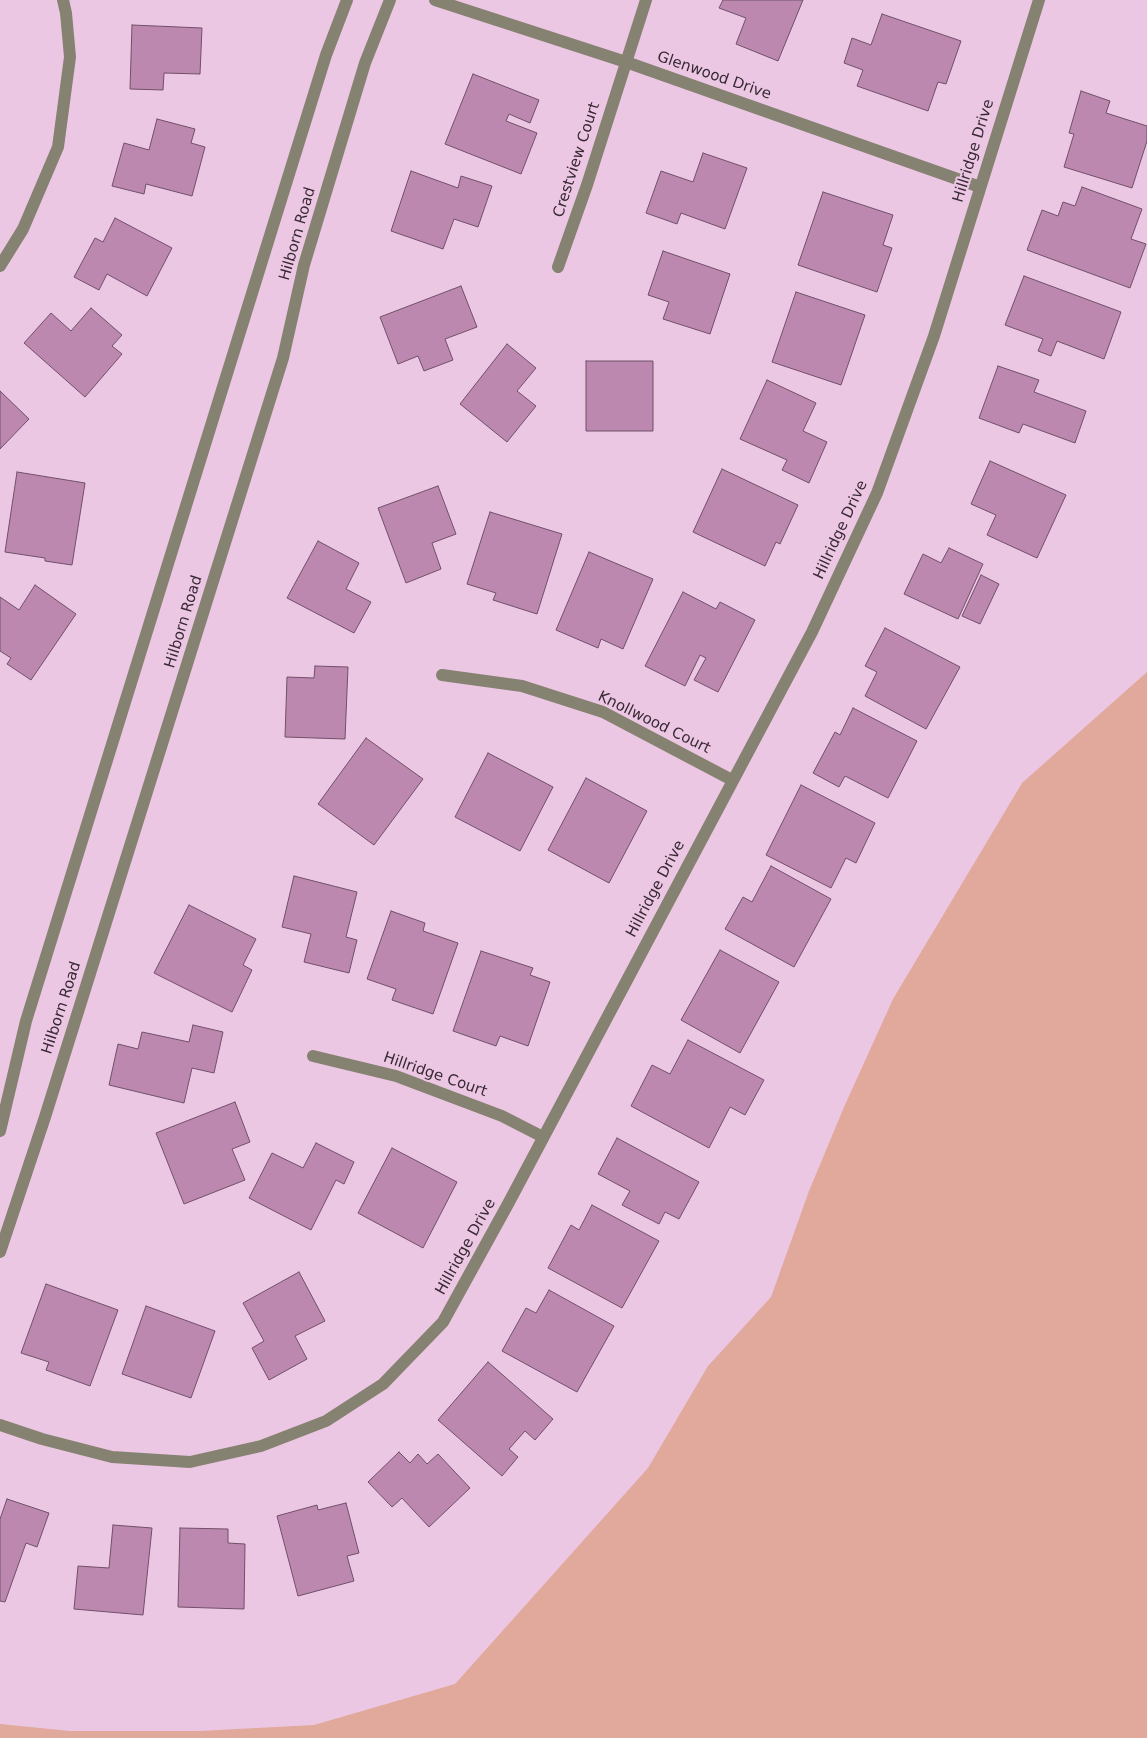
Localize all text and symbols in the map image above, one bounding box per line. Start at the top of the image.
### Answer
street label: Glenwood Drive [655,48,773,104]
street label: Hillridge Drive [950,97,998,205]
street label: Crestview Court [550,100,604,220]
street label: Hilborn Road [276,185,320,283]
street label: Hillridge Drive [810,478,872,582]
street label: Hilborn Road [161,573,207,671]
street label: Knollwood Court [595,688,713,758]
street label: Hillridge Drive [623,837,689,941]
street label: Hilborn Road [39,960,85,1056]
street label: Hillridge Court [381,1049,489,1101]
street label: Hillridge Drive [432,1196,500,1298]

